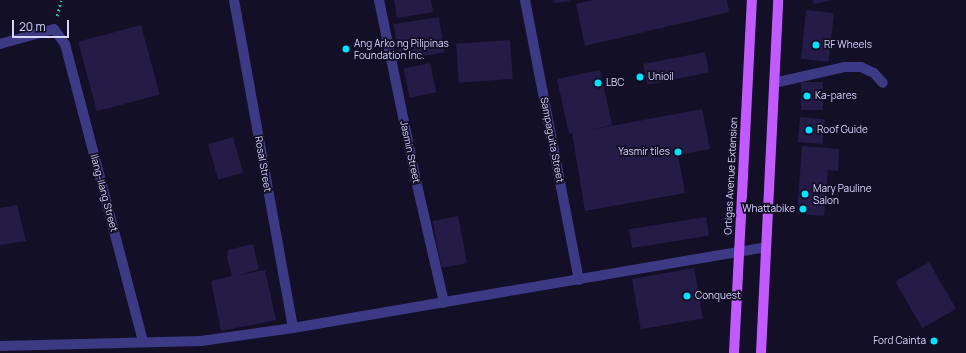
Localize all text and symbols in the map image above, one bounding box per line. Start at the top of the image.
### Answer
scale bar [14,12,71,38]
text: 20 m [19,18,46,35]
place label: Ang Arko ng Pilipinas Foundation Inc. [354,37,449,60]
place label: RF Wheels [824,39,872,51]
marker: RF Wheels [811,40,821,50]
marker: Ang Arko ng Pilipinas Foundation Inc. [341,44,351,54]
place label: Unioil [648,71,674,83]
marker: Unioil [635,72,645,82]
place label: LBC [606,77,624,89]
marker: LBC [593,78,603,88]
place label: Ka-pares [815,90,857,102]
marker: Ka-pares [802,91,812,101]
street label: Sampaguita Street [538,96,566,184]
street label: Ortigas Avenue Extension [722,117,740,235]
street label: Jasmin Street [398,120,422,184]
place label: Roof Guide [817,124,868,136]
marker: Roof Guide [804,125,814,135]
street label: Rosal Street [252,135,274,193]
place label: Yasmir tiles [618,146,670,158]
marker: Yasmir tiles [673,147,683,157]
street label: Ilang-Ilang Street [88,153,120,233]
place label: Mary Pauline Salon [813,182,871,206]
marker: Mary Pauline Salon [800,189,810,199]
place label: Whattabike [742,203,795,215]
marker: Whattabike [798,204,808,214]
place label: Conquest [695,290,741,302]
marker: Conquest [682,291,692,301]
place label: Ford Cainta [873,335,926,347]
marker: Ford Cainta [929,336,939,346]

